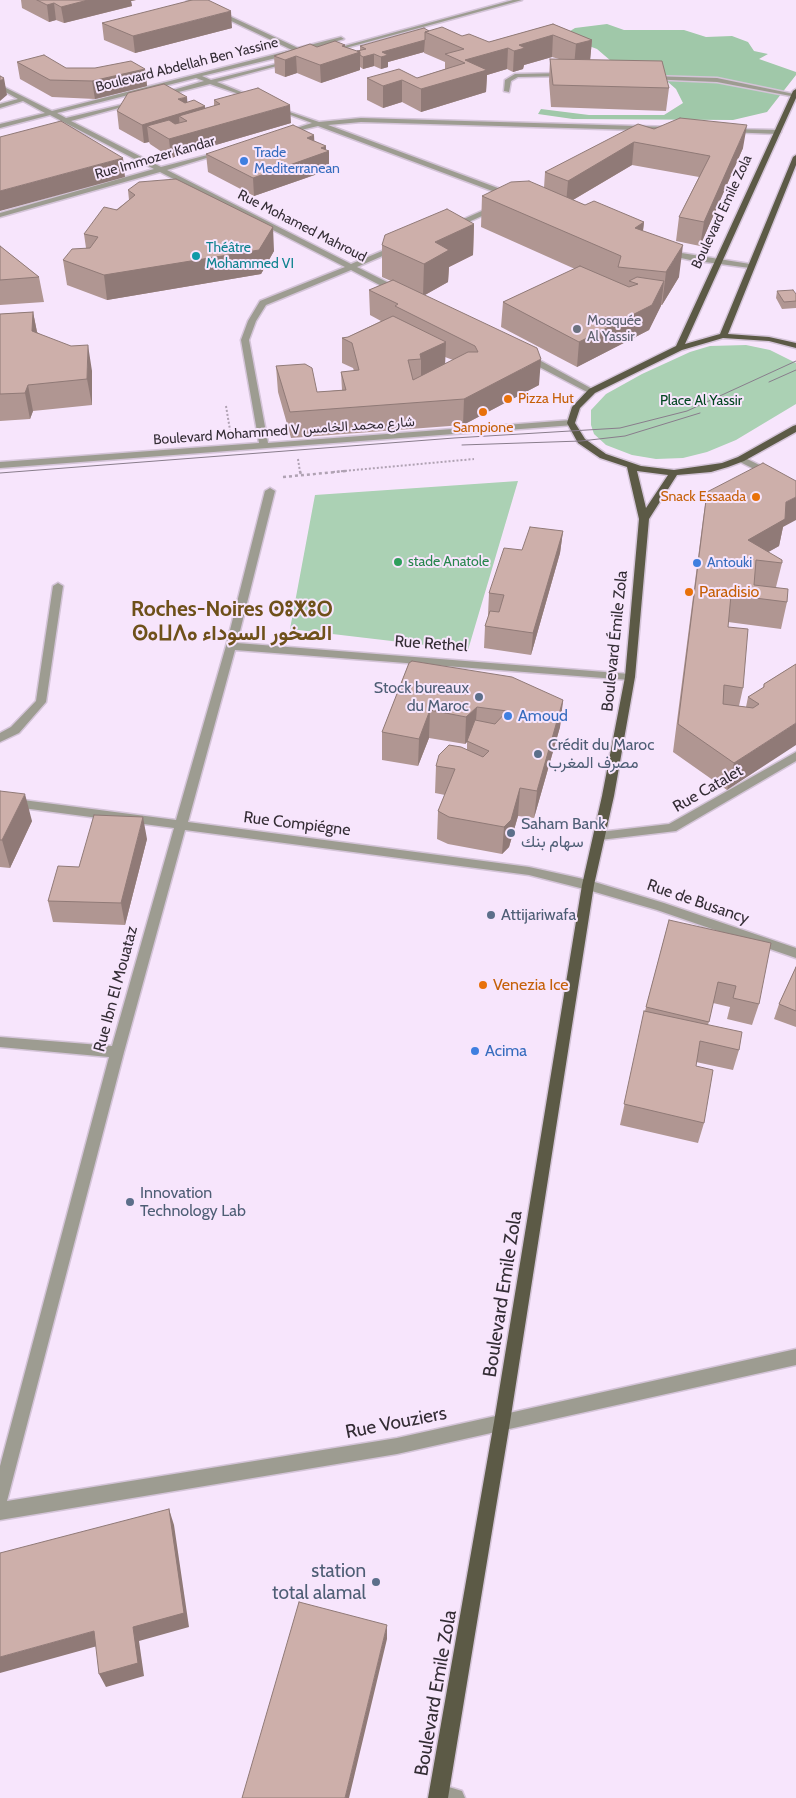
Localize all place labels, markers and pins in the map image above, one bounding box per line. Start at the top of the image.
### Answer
place label: Trade Mediterranean [254,145,340,178]
marker: Trade Mediterranean [238,155,250,167]
place label: Théâtre Mohammed VI [206,240,294,272]
marker: Théâtre Mohammed VI [190,250,202,262]
place label: Mosquée Al Yassir [587,313,641,346]
marker: Mosquée Al Yassir [571,323,583,335]
place label: Pizza Hut [518,391,574,407]
marker: Pizza Hut [502,393,514,405]
marker: Sampione [477,406,489,418]
place label: Sampione [453,420,513,436]
place label: Snack Essaada [660,489,746,505]
marker: Snack Essaada [750,491,762,503]
place label: stade Anatole [408,554,489,570]
place label: Antouki [707,555,752,571]
marker: stade Anatole [392,556,404,568]
marker: Antouki [691,557,703,569]
place label: Paradisio [699,582,759,602]
marker: Paradisio [683,586,695,598]
place label: Stock bureaux du Maroc [374,678,469,716]
marker: Stock bureaux du Maroc [473,691,485,703]
place label: Amoud [518,706,568,726]
marker: Amoud [502,710,514,722]
place label: Crédit du Maroc مصرف المغرب [548,735,654,773]
marker: Crédit du Maroc مصرف المغرب [532,748,544,760]
place label: Saham Bank سهام بنك [521,814,605,852]
marker: Saham Bank سهام بنك [505,827,517,839]
place label: Attijariwafa [501,905,576,925]
marker: Attijariwafa [485,909,497,921]
place label: Venezia Ice [493,975,569,995]
marker: Venezia Ice [477,979,489,991]
place label: Acima [485,1041,527,1061]
marker: Acima [469,1045,481,1057]
place label: Innovation Technology Lab [140,1183,246,1221]
marker: Innovation Technology Lab [124,1196,136,1208]
place label: station total alamal [272,1560,366,1604]
marker: station total alamal [370,1576,382,1588]

